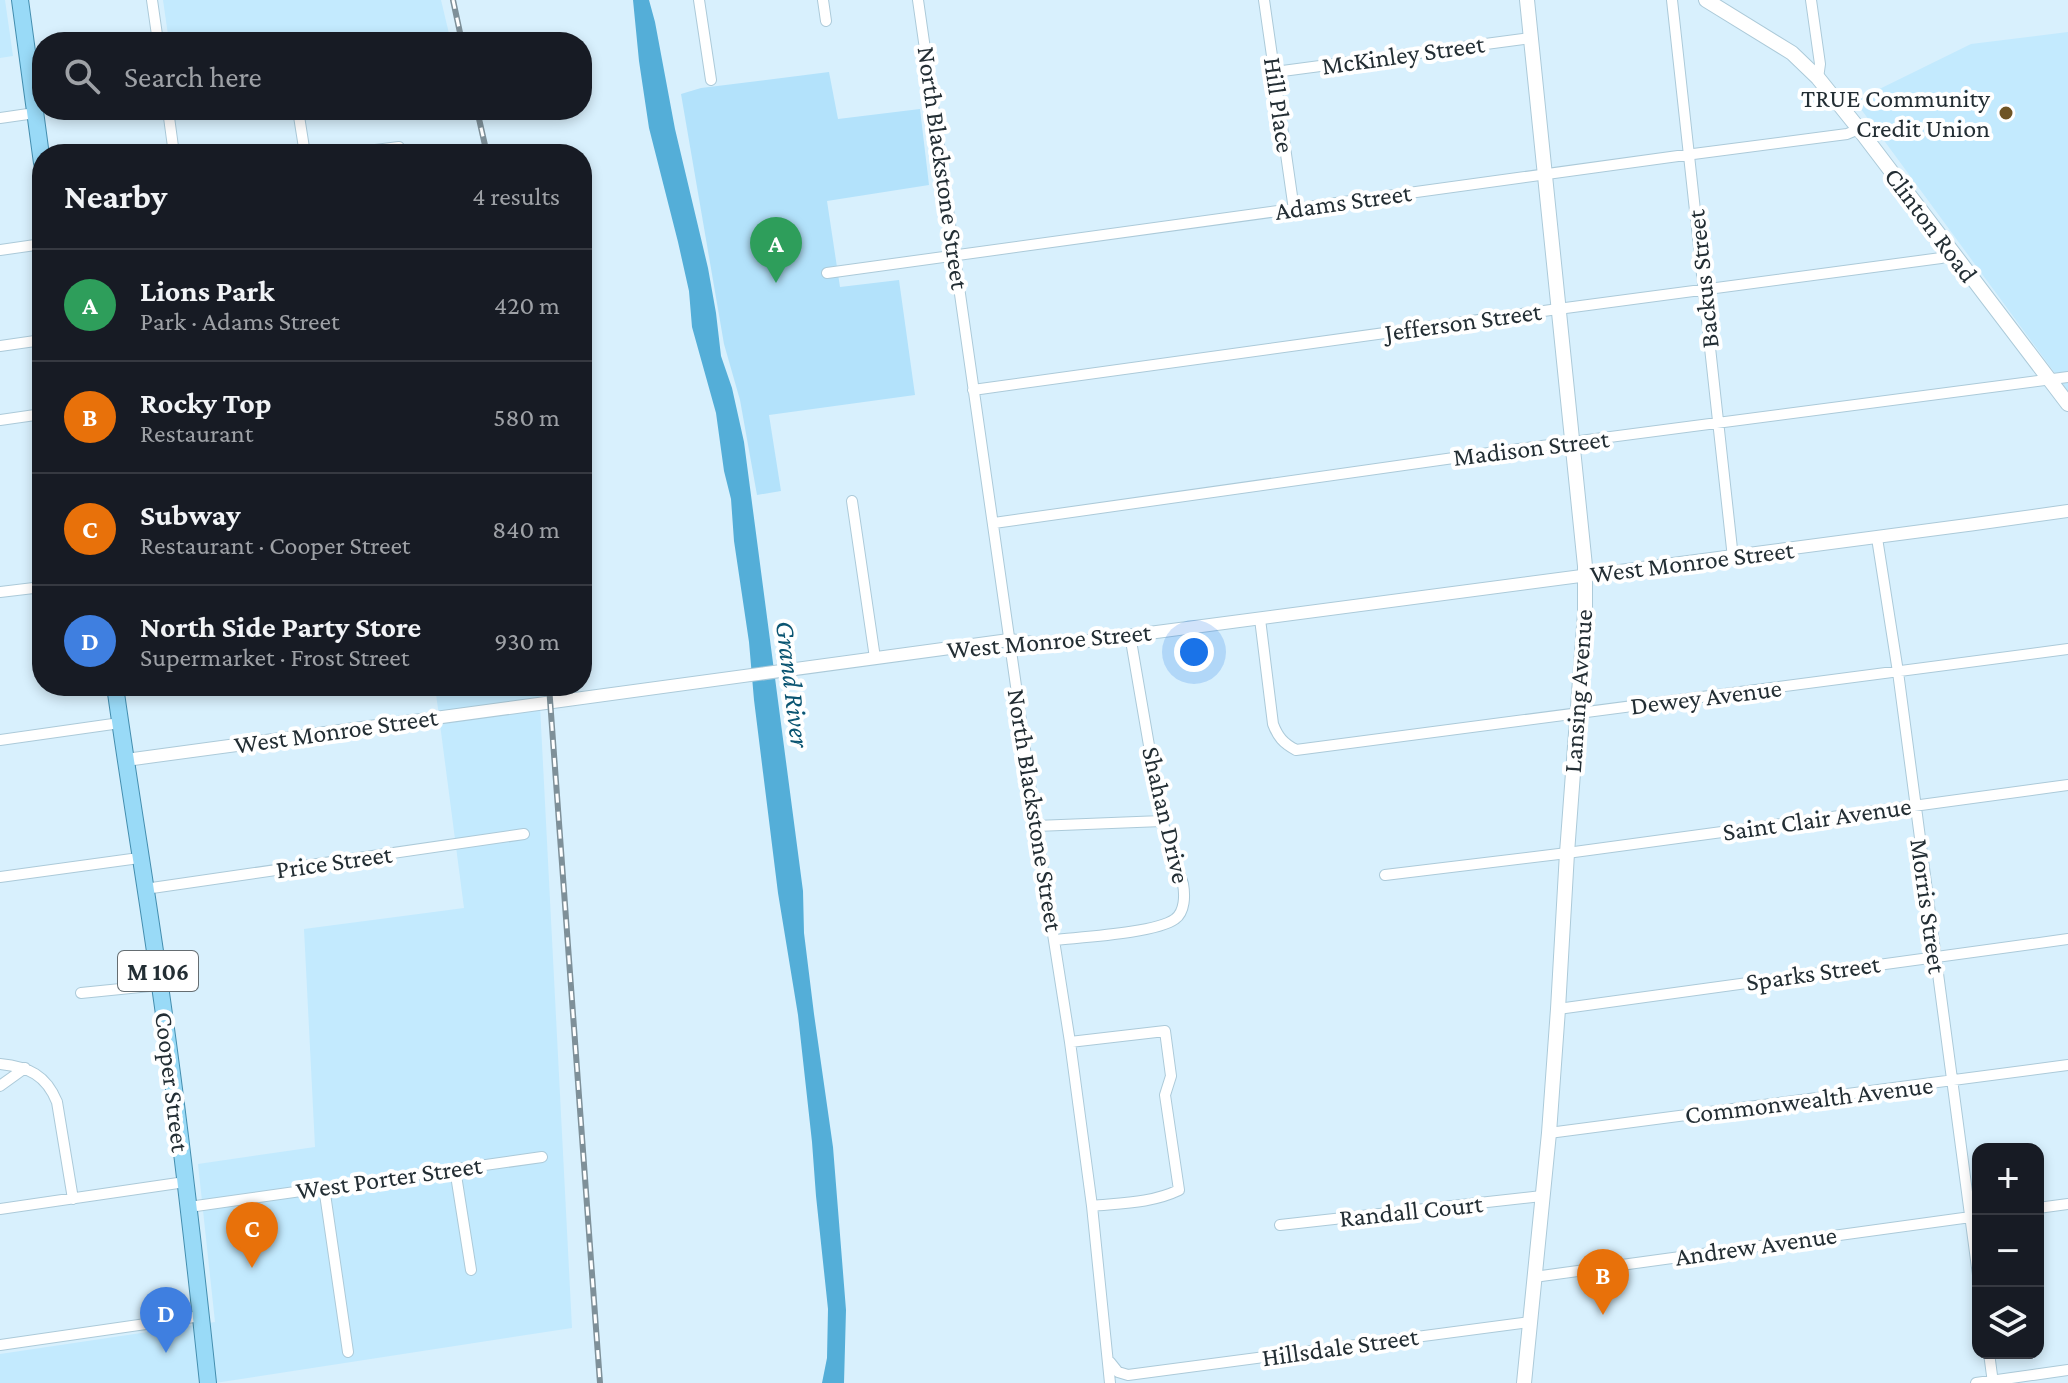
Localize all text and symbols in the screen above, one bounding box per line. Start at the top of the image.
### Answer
street label: McKinley Street [1320,29,1487,81]
search box [32,32,592,120]
street label: North Blackstone Street [912,45,974,292]
icon: search [60,54,104,98]
street label: Hill Place [1258,55,1300,155]
text: Search here [124,60,262,93]
place label: TRUE Community Credit Union [1801,84,1991,143]
marker: TRUE Community Credit Union [1997,104,2015,122]
street label: Clinton Road [1879,162,1984,288]
text: Nearby [64,178,167,215]
street label: Adams Street [1273,178,1413,226]
text: 4 results [472,182,560,211]
street label: Backus Street [1681,208,1725,350]
pin: A [750,217,802,283]
text: Lions Park [140,274,274,307]
text: A [82,291,98,320]
text: 420 m [494,291,560,320]
street label: Jefferson Street [1381,297,1543,348]
text: Park · Adams Street [140,307,340,336]
text: Rocky Top [140,386,271,419]
text: B [82,403,98,432]
text: 580 m [493,403,560,432]
text: Restaurant [140,419,253,448]
street label: Madison Street [1451,424,1611,472]
text: Subway [140,498,241,531]
text: C [82,515,98,544]
text: 840 m [492,515,560,544]
text: Restaurant · Cooper Street [140,531,410,560]
street label: West Monroe Street [1588,535,1796,589]
street label: Lansing Avenue [1558,608,1598,774]
text: North Side Party Store [140,610,421,643]
street label: West Monroe Street [946,618,1153,664]
water label: Grand River [770,619,816,750]
text: D [81,627,99,656]
text: 930 m [494,627,560,656]
your location [1174,632,1214,672]
text: Supermarket · Frost Street [140,643,409,672]
street label: Dewey Avenue [1629,673,1783,721]
street label: North Blackstone Street [1001,687,1069,934]
street label: West Monroe Street [232,702,440,760]
street label: Shahan Drive [1136,744,1196,886]
street label: Saint Clair Avenue [1721,791,1913,847]
street label: Morris Street [1904,837,1952,976]
street label: Price Street [274,839,394,884]
street label: Sparks Street [1744,949,1882,997]
road number: M 106 [118,951,198,991]
street label: Cooper Street [149,1010,195,1154]
street label: Commonwealth Avenue [1683,1070,1935,1130]
map controls [1972,1143,2044,1359]
button: + [1972,1143,2044,1215]
street label: West Porter Street [294,1151,484,1205]
street label: Randall Court [1338,1189,1485,1233]
pin: C [226,1202,278,1268]
button: − [1972,1215,2044,1287]
street label: Andrew Avenue [1673,1220,1839,1272]
pin: B [1577,1249,1629,1315]
pin: D [140,1287,192,1353]
button: layers [1972,1287,2044,1359]
street label: Hillsdale Street [1260,1322,1420,1372]

